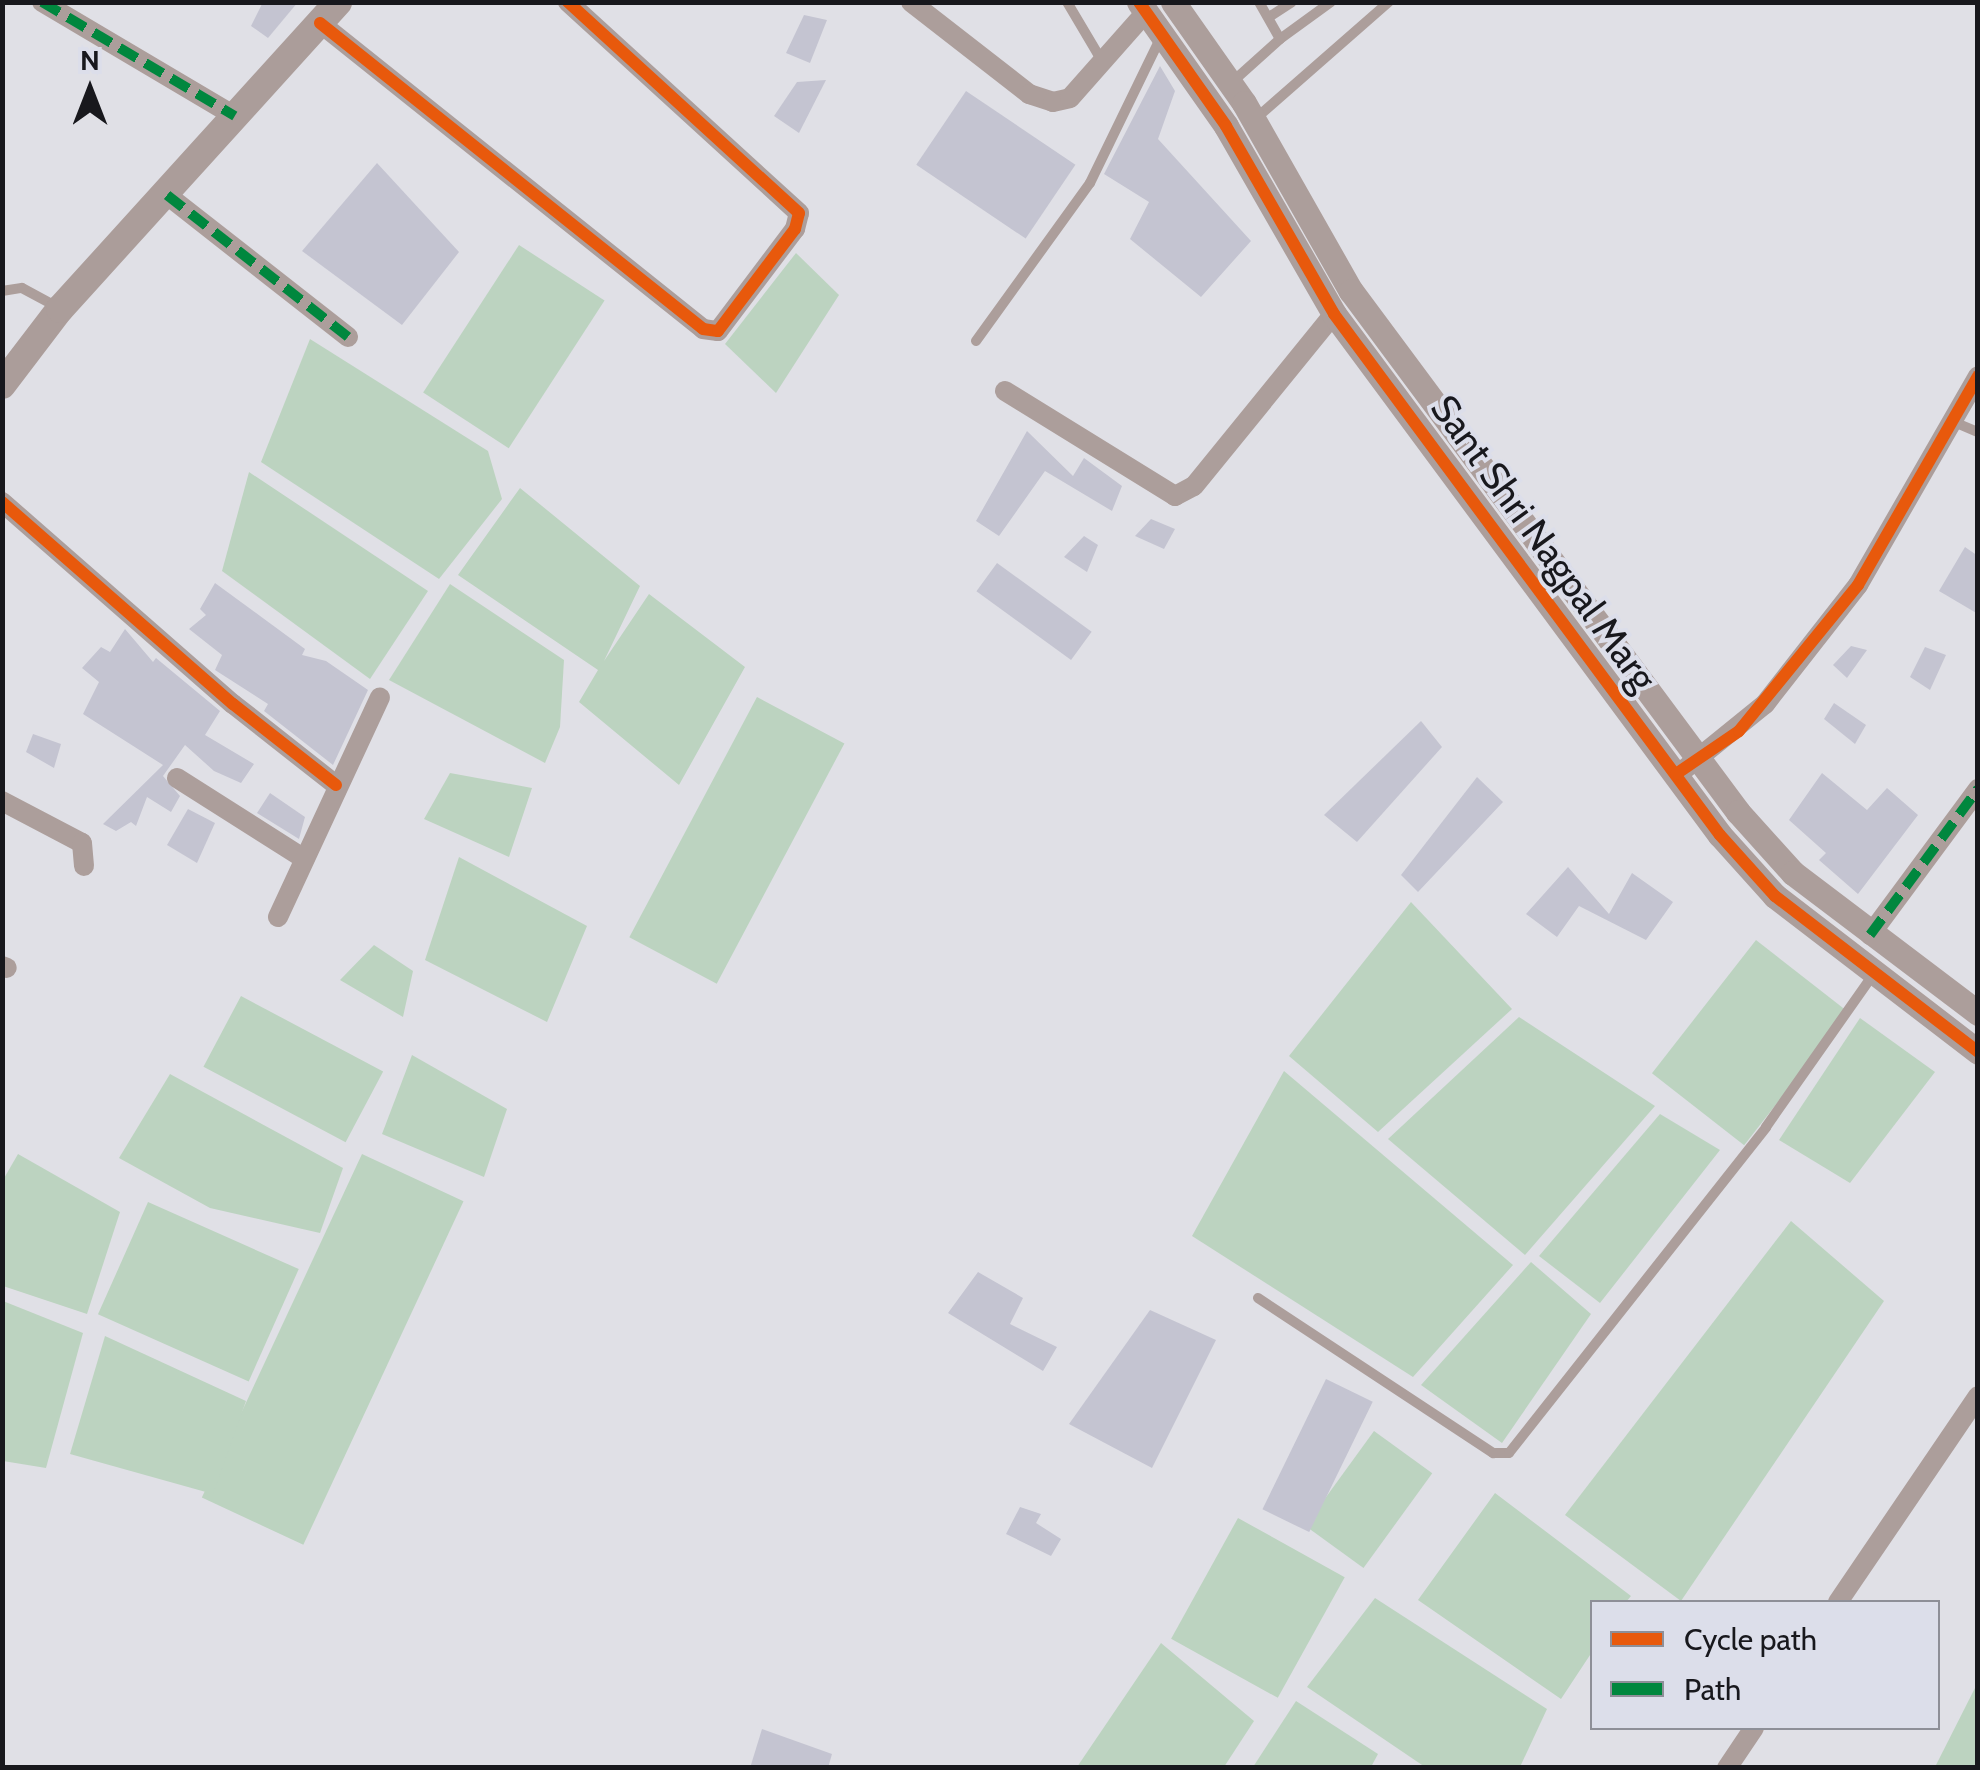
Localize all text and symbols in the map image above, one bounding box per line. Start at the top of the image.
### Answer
north arrow [40,40,140,140]
text: N [80,43,100,77]
street label: Sant Shri Nagpal Marg [1422,386,1666,700]
legend [1590,1600,1940,1730]
text: Cycle path [1684,1621,1817,1658]
text: Path [1684,1671,1741,1708]

